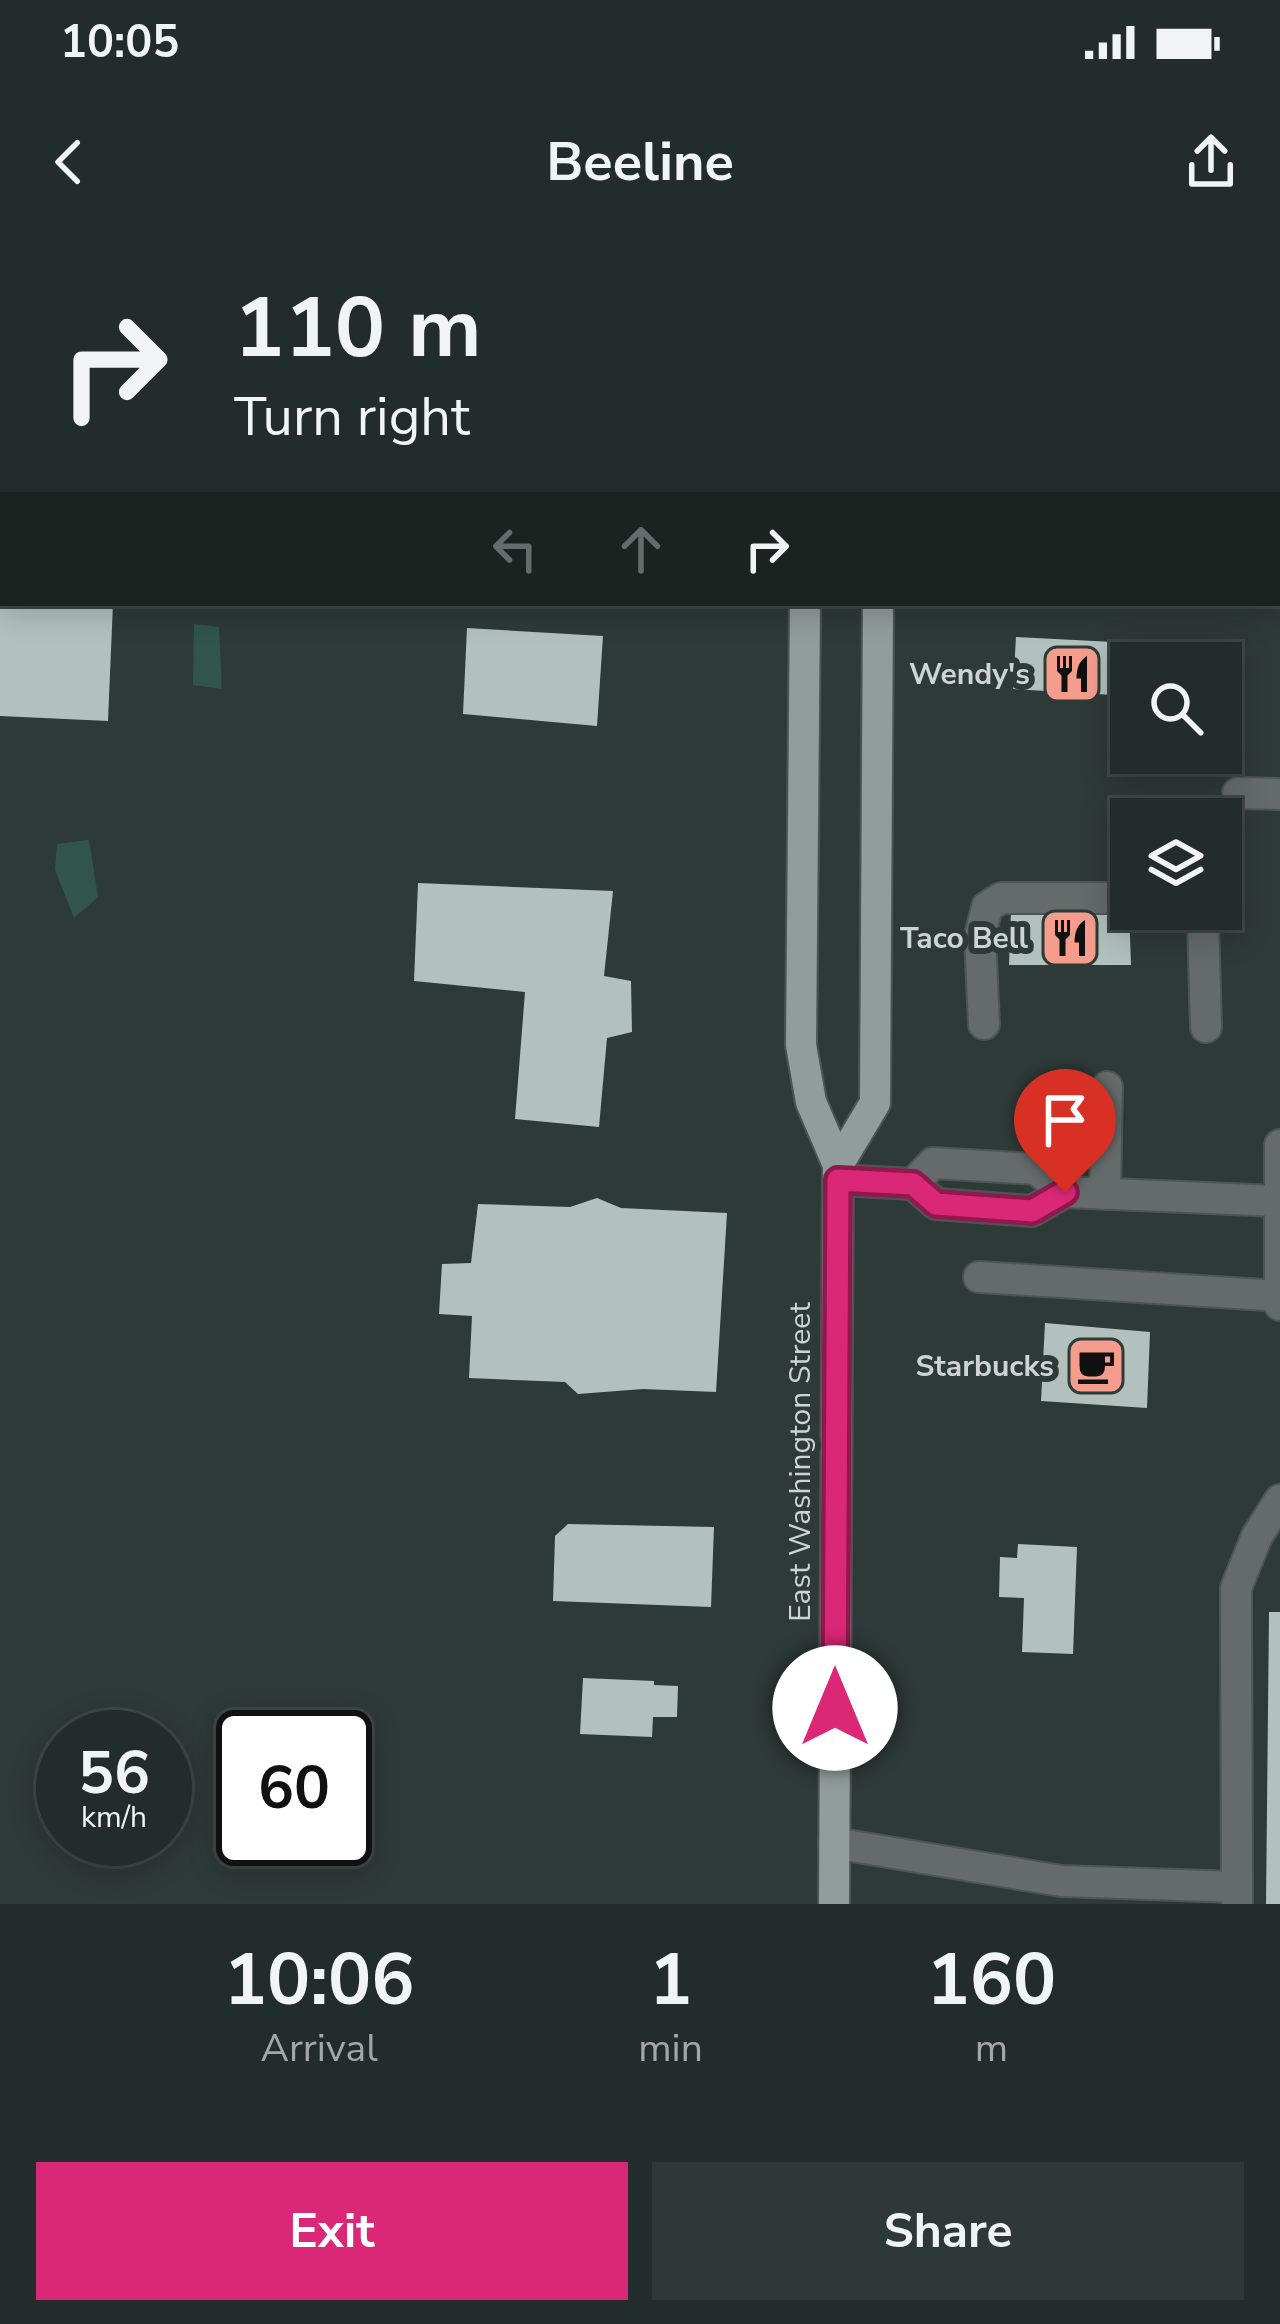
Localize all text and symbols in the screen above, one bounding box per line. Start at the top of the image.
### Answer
text: 10:05 [60,12,179,73]
text: Beeline [546,125,734,199]
icon: back [36,129,102,195]
icon: share [1178,129,1244,195]
text: 110 m [234,271,482,386]
icon: right [36,288,192,444]
text: Turn right [234,380,470,454]
icon: left [482,516,548,582]
icon: ahead [608,516,674,582]
icon: right [734,516,800,582]
map controls [1110,642,1242,930]
button: search [1110,642,1242,774]
restaurant icon: Wendy's [1041,643,1103,705]
place label: Wendy's [909,654,1030,695]
button: layers [1110,798,1242,930]
restaurant icon: Taco Bell [1039,907,1101,969]
place label: Taco Bell [900,918,1028,959]
pin [1014,1069,1116,1192]
icon: arrive [1032,1087,1098,1153]
street label: East Washington Street [780,1302,821,1622]
cafe icon: Starbucks [1065,1335,1127,1397]
place label: Starbucks [916,1346,1054,1387]
position arrow [772,1645,898,1771]
speed limit sign: 60 [216,1710,372,1866]
text: 56 [78,1732,150,1814]
text: km/h [81,1797,147,1838]
text: 10:06 [224,1931,414,2029]
text: 1 [649,1931,692,2029]
text: 160 [927,1931,1056,2029]
text: Arrival [260,2022,378,2075]
text: min [638,2022,703,2075]
text: m [975,2022,1008,2075]
button: Exit [36,2162,628,2300]
button: Share [652,2162,1244,2300]

